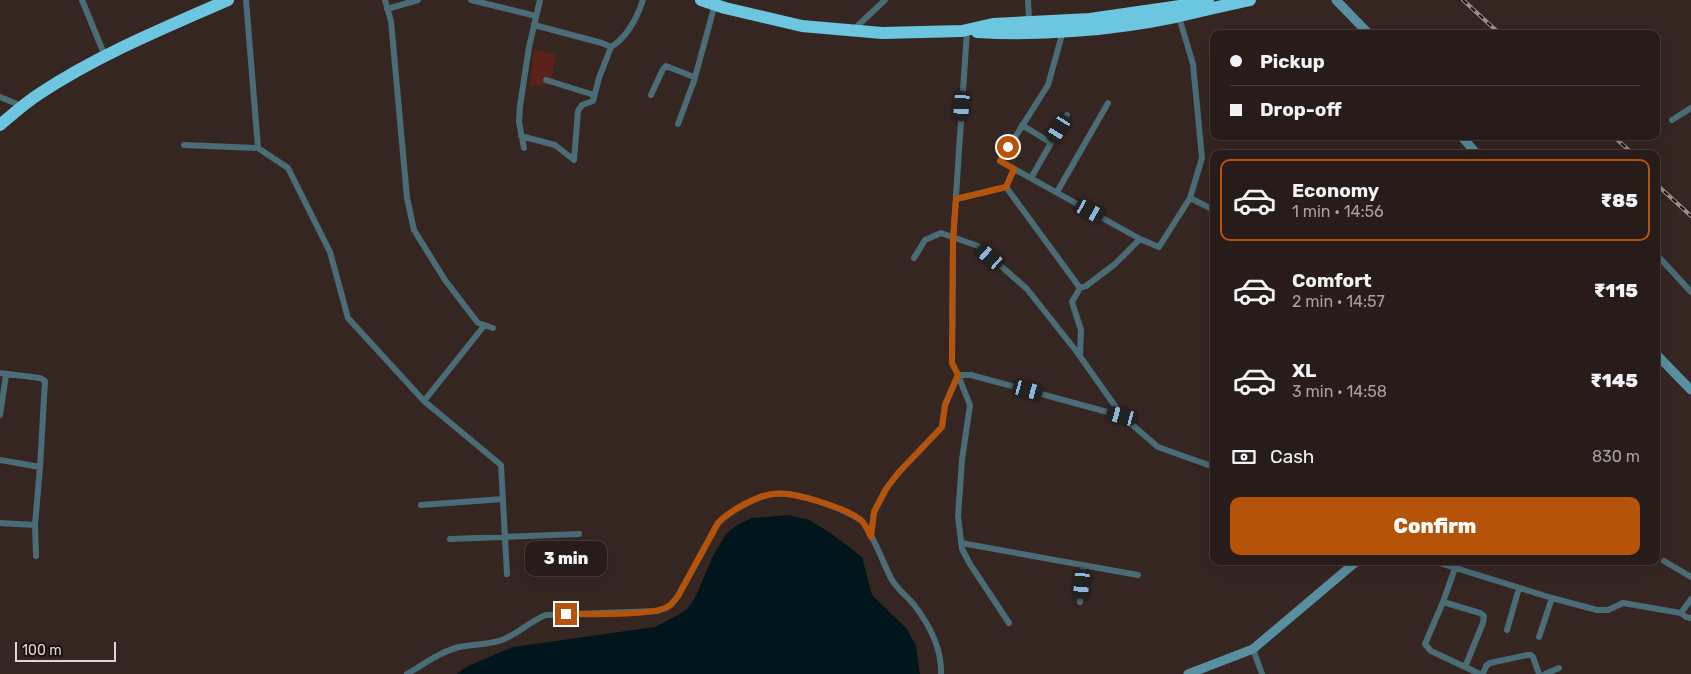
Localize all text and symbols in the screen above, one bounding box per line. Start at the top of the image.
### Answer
text: Pickup [1260,50,1325,73]
car [953,91,970,121]
text: Drop-off [1260,98,1342,121]
car [1044,112,1073,146]
route start [997,136,1019,158]
icon: car [1232,178,1277,223]
text: Economy [1292,179,1379,202]
text: ₹85 [1601,189,1638,212]
car [1073,197,1106,225]
text: 1 min · 14:56 [1292,202,1384,221]
car [973,241,1006,273]
icon: car [1232,268,1277,313]
text: Comfort [1292,269,1372,292]
text: ₹115 [1594,279,1638,302]
text: 2 min · 14:57 [1292,292,1385,311]
icon: car [1232,358,1277,403]
text: XL [1292,359,1316,382]
text: ₹145 [1590,369,1638,392]
car [1011,379,1044,401]
text: 3 min · 14:58 [1292,382,1387,401]
car [1105,405,1138,427]
icon: cash [1230,443,1258,471]
text: Cash [1270,445,1314,468]
text: 830 m [1592,447,1640,466]
button: Confirm [1230,497,1640,555]
callout: 3 min [525,542,607,576]
text: 3 min [544,549,588,568]
car [1073,568,1090,600]
route end [555,603,577,625]
scale bar [15,639,116,662]
text: 100 m [22,642,62,659]

